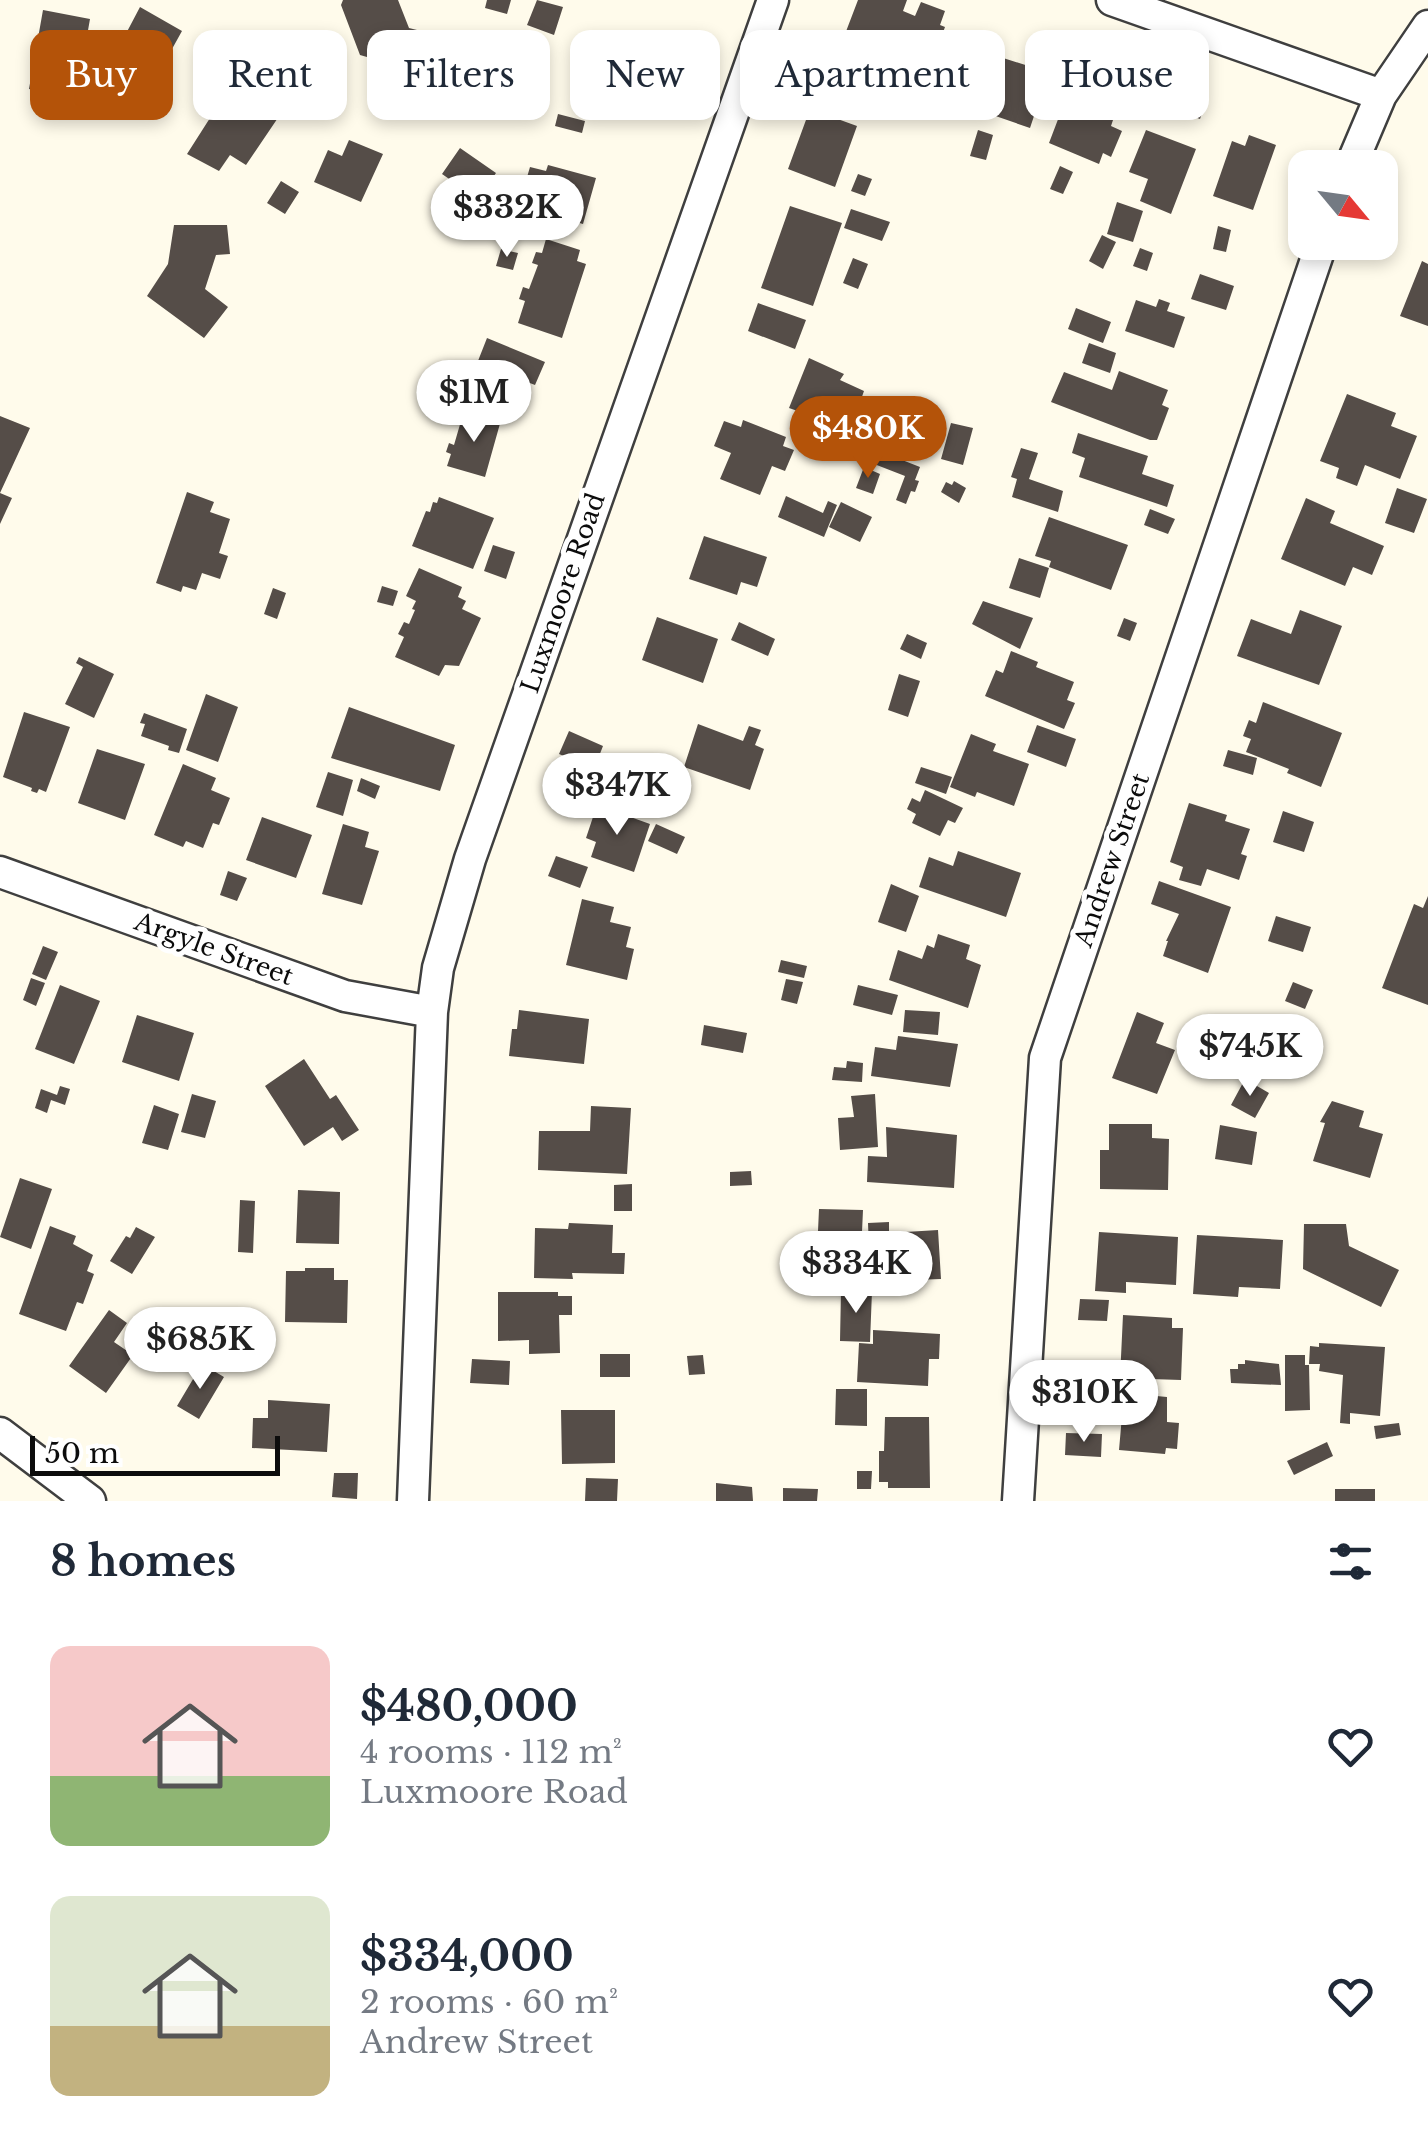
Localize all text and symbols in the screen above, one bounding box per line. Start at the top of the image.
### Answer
chip: Buy [30,30,173,120]
chip: Rent [193,30,347,120]
chip: Filters [367,30,550,120]
chip: New [570,30,720,120]
chip: Apartment [740,30,1005,120]
chip: House [1025,30,1209,120]
north arrow [1288,150,1398,260]
map controls [1288,150,1398,260]
pin: $332K [437,175,577,260]
text: $332K [453,187,561,227]
pin: $1M [426,360,522,445]
text: $1M [438,372,510,412]
pin: $480K [798,396,938,481]
text: $480K [812,408,924,448]
street label: Luxmoore Road [514,489,612,697]
pin: $347K [547,753,687,838]
text: $347K [564,765,670,805]
street label: Andrew Street [1067,768,1156,952]
street label: Argyle Street [129,906,298,992]
pin: $745K [1180,1014,1320,1099]
text: $745K [1198,1026,1302,1066]
pin: $334K [786,1231,926,1316]
text: $334K [802,1243,910,1283]
pin: $685K [130,1307,270,1392]
text: $685K [146,1319,254,1359]
pin: $310K [1014,1360,1154,1445]
text: $310K [1031,1372,1137,1412]
scale bar [30,1431,280,1476]
text: 50 m [45,1436,119,1471]
icon: filters [1323,1534,1378,1589]
text: 8 homes [50,1535,236,1587]
text: $480,000 [360,1680,578,1732]
icon: home [130,1686,250,1806]
icon: heart [1323,1719,1378,1774]
text: 4 rooms · 112 m² [360,1732,622,1772]
text: Luxmoore Road [360,1772,628,1812]
text: $334,000 [360,1930,574,1982]
icon: home [130,1936,250,2056]
icon: heart [1323,1969,1378,2024]
text: 2 rooms · 60 m² [360,1982,618,2022]
text: Andrew Street [360,2022,593,2062]

